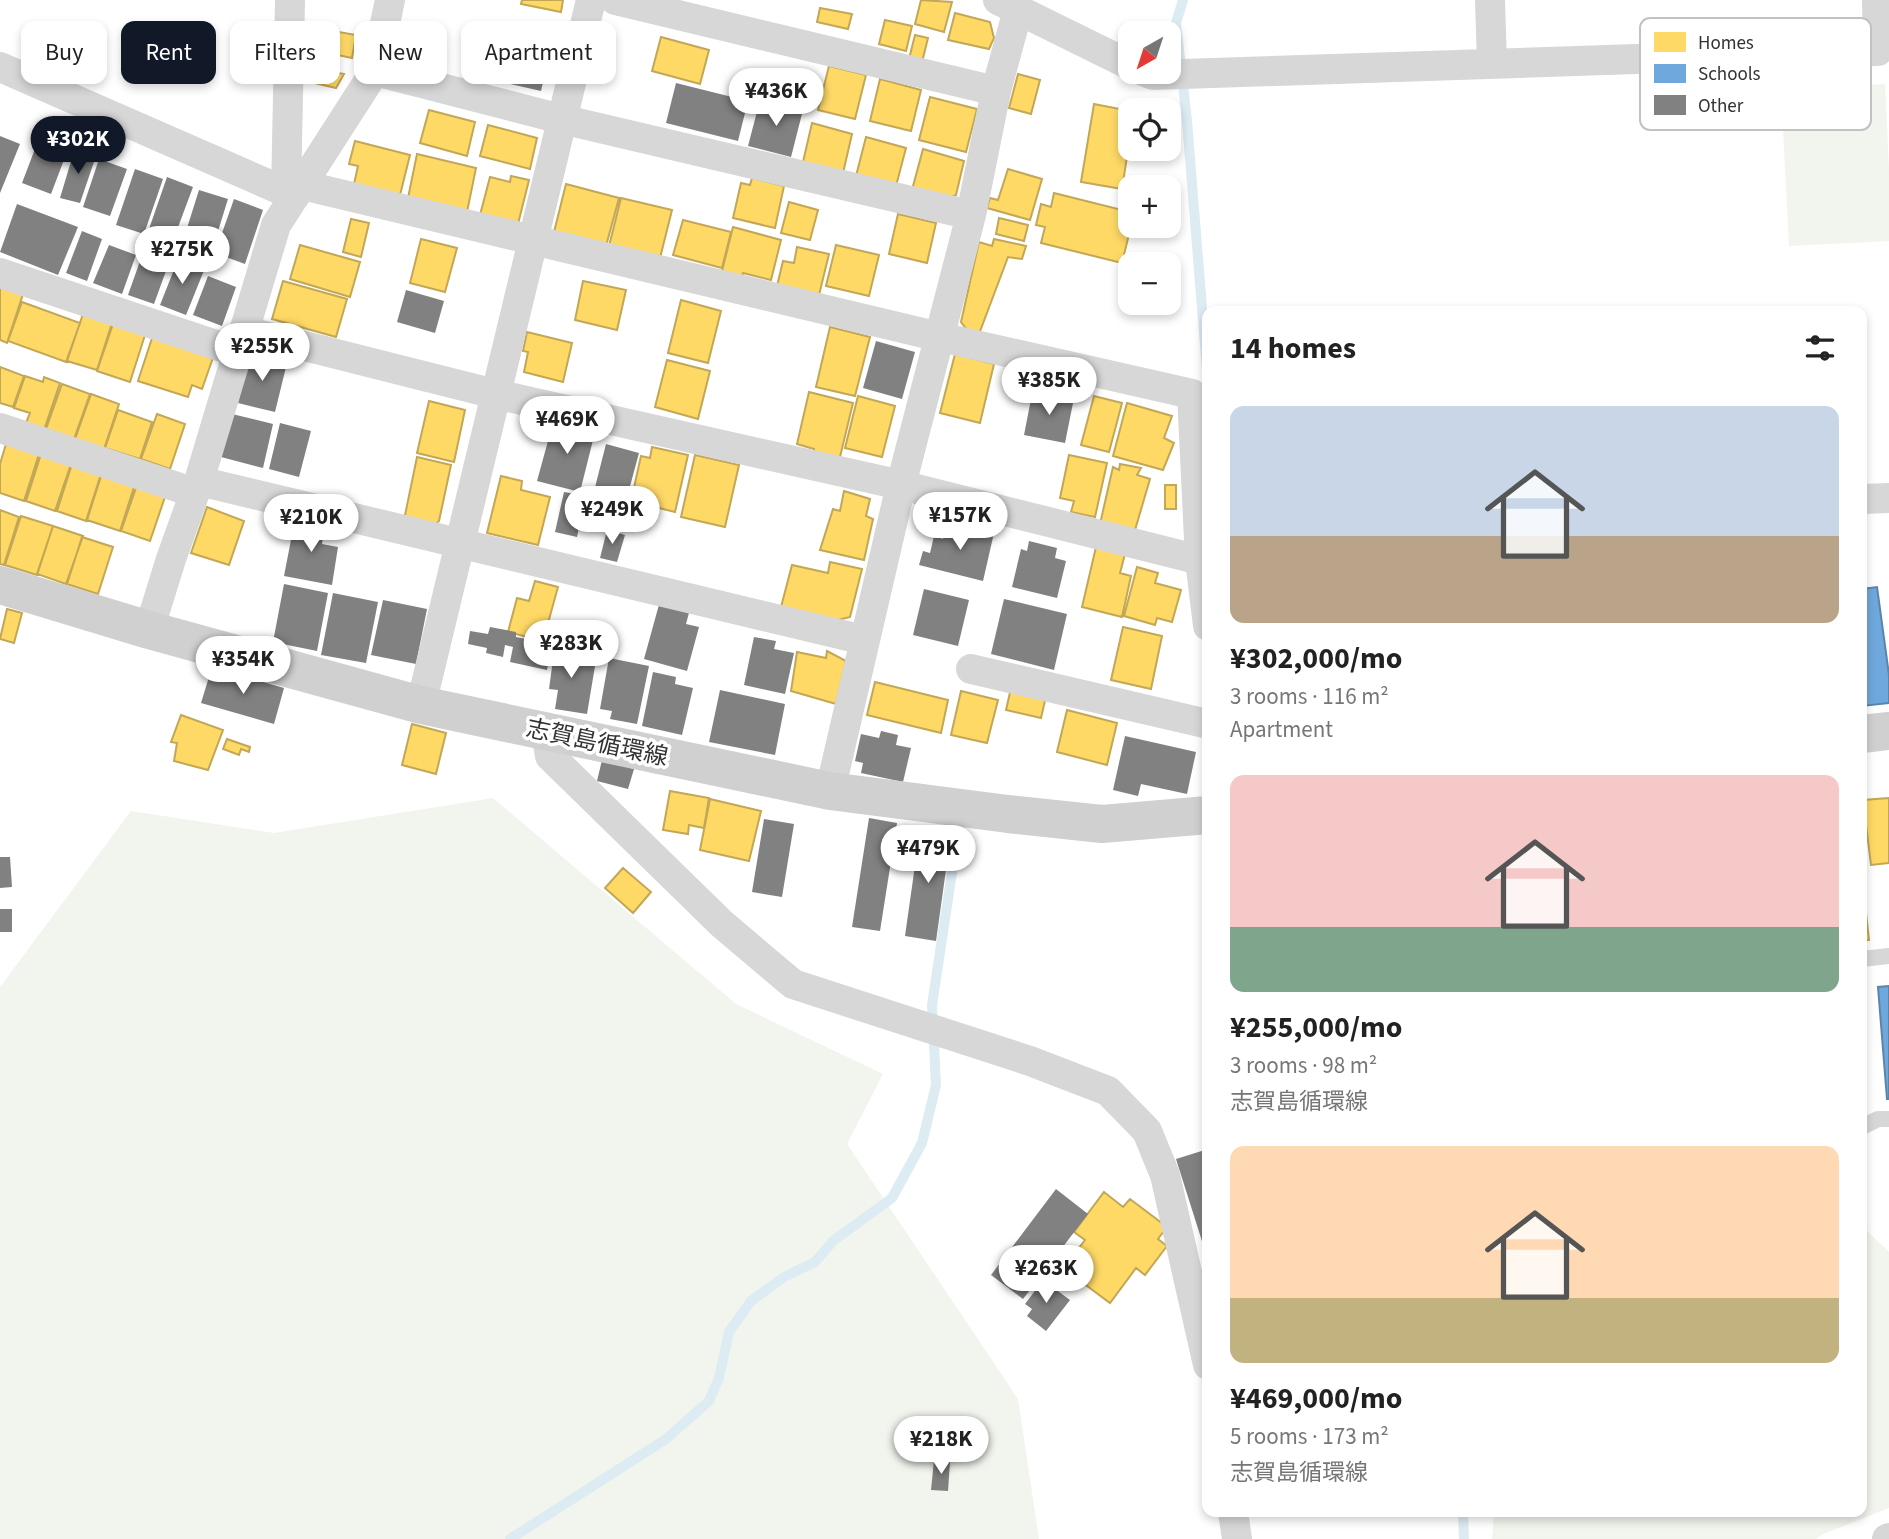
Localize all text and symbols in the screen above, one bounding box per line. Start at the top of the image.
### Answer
legend [1640,18,1871,130]
chip: Buy [21,21,107,84]
chip: Rent [121,21,216,84]
chip: Filters [230,21,340,84]
chip: New [354,21,447,84]
chip: Apartment [461,21,616,84]
north arrow [1118,21,1181,84]
map controls [1118,21,1181,315]
text: Homes [1698,30,1754,57]
text: Schools [1698,61,1761,88]
pin: ¥436K [727,68,825,128]
text: ¥436K [745,74,807,107]
text: Other [1698,93,1744,120]
button: locate [1118,98,1181,161]
pin: ¥302K [29,116,127,176]
text: ¥302K [47,122,109,155]
button: + [1118,175,1181,238]
pin: ¥275K [133,226,231,286]
text: ¥275K [151,232,213,265]
button: − [1118,252,1181,315]
pin: ¥255K [213,324,311,383]
text: 14 homes [1230,327,1356,370]
text: ¥255K [231,329,293,362]
icon: filters [1801,329,1839,367]
pin: ¥385K [1000,358,1098,417]
text: ¥385K [1018,363,1080,396]
pin: ¥469K [518,396,616,456]
text: ¥469K [536,402,598,435]
icon: home [1472,451,1598,577]
pin: ¥249K [563,486,661,546]
text: ¥249K [581,492,643,525]
pin: ¥157K [911,492,1009,552]
pin: ¥210K [262,494,360,554]
text: ¥157K [929,498,991,531]
text: ¥210K [280,500,342,533]
pin: ¥283K [522,620,620,680]
text: ¥283K [540,626,602,659]
pin: ¥354K [194,636,292,696]
text: ¥302,000/mo [1230,637,1402,680]
text: ¥354K [212,642,274,675]
text: 3 rooms · 116 m² [1230,680,1389,713]
street label: 志賀島循環線 [523,711,671,775]
text: Apartment [1230,713,1333,746]
icon: home [1472,821,1598,947]
pin: ¥479K [879,826,977,885]
text: ¥479K [897,831,959,864]
text: ¥255,000/mo [1230,1006,1402,1049]
text: 3 rooms · 98 m² [1230,1049,1377,1082]
text: 志賀島循環線 [1230,1085,1368,1118]
icon: home [1472,1192,1598,1318]
pin: ¥263K [997,1246,1095,1305]
text: ¥263K [1015,1251,1077,1284]
text: ¥469,000/mo [1230,1377,1402,1420]
pin: ¥218K [892,1416,990,1476]
text: 5 rooms · 173 m² [1230,1420,1389,1453]
text: ¥218K [910,1422,972,1455]
text: 志賀島循環線 [1230,1456,1368,1489]

